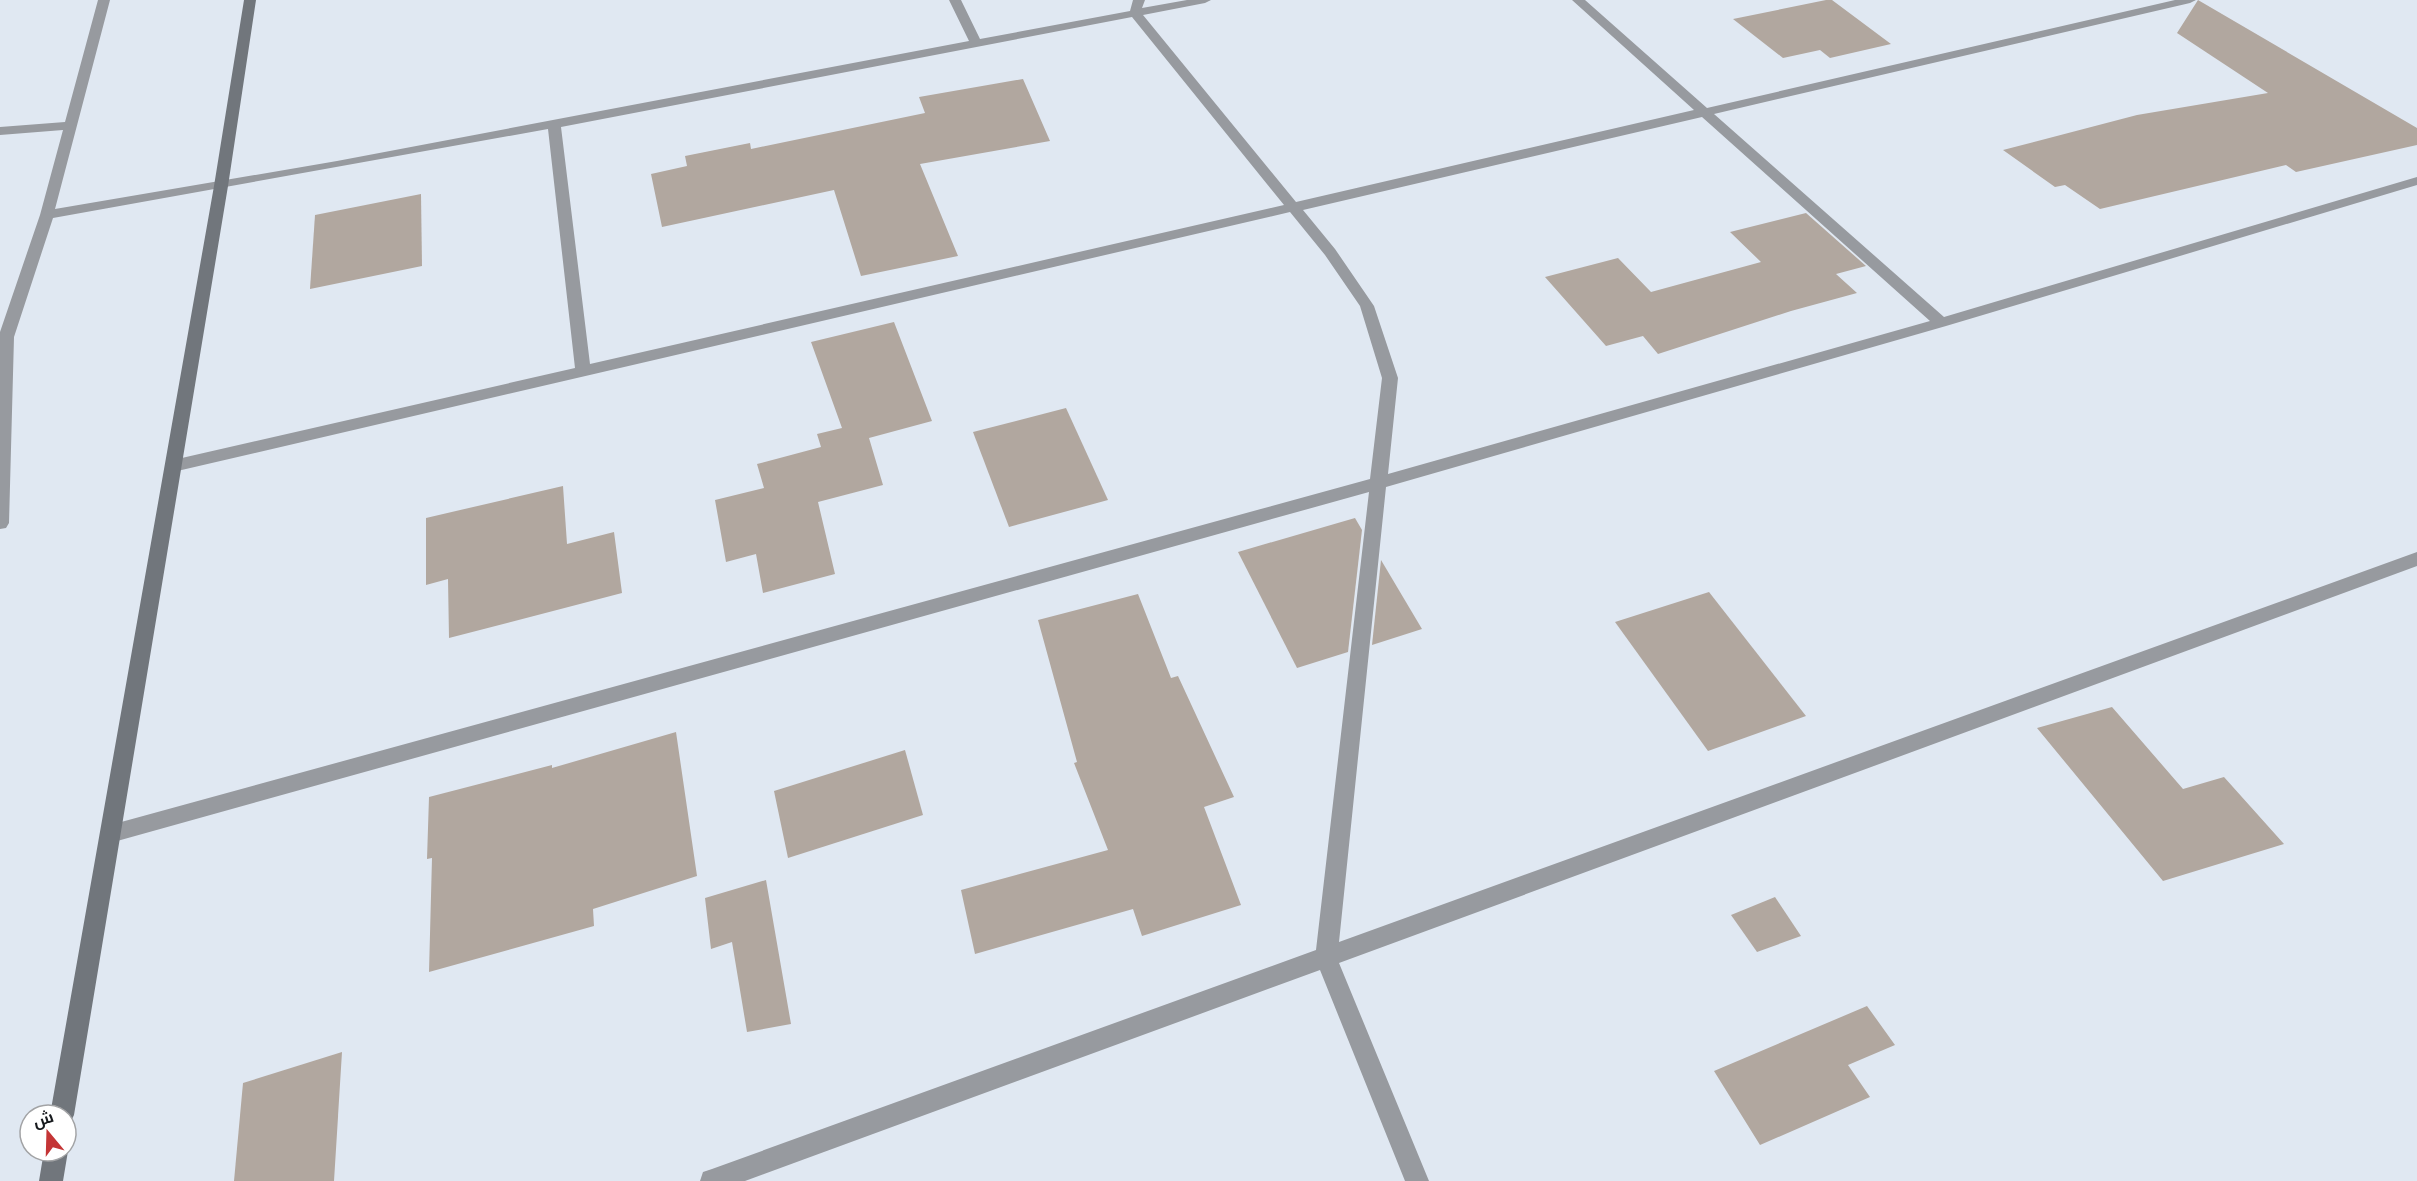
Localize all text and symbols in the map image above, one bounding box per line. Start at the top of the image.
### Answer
north arrow [18,1103,78,1163]
text: ش [30,1107,56,1132]

